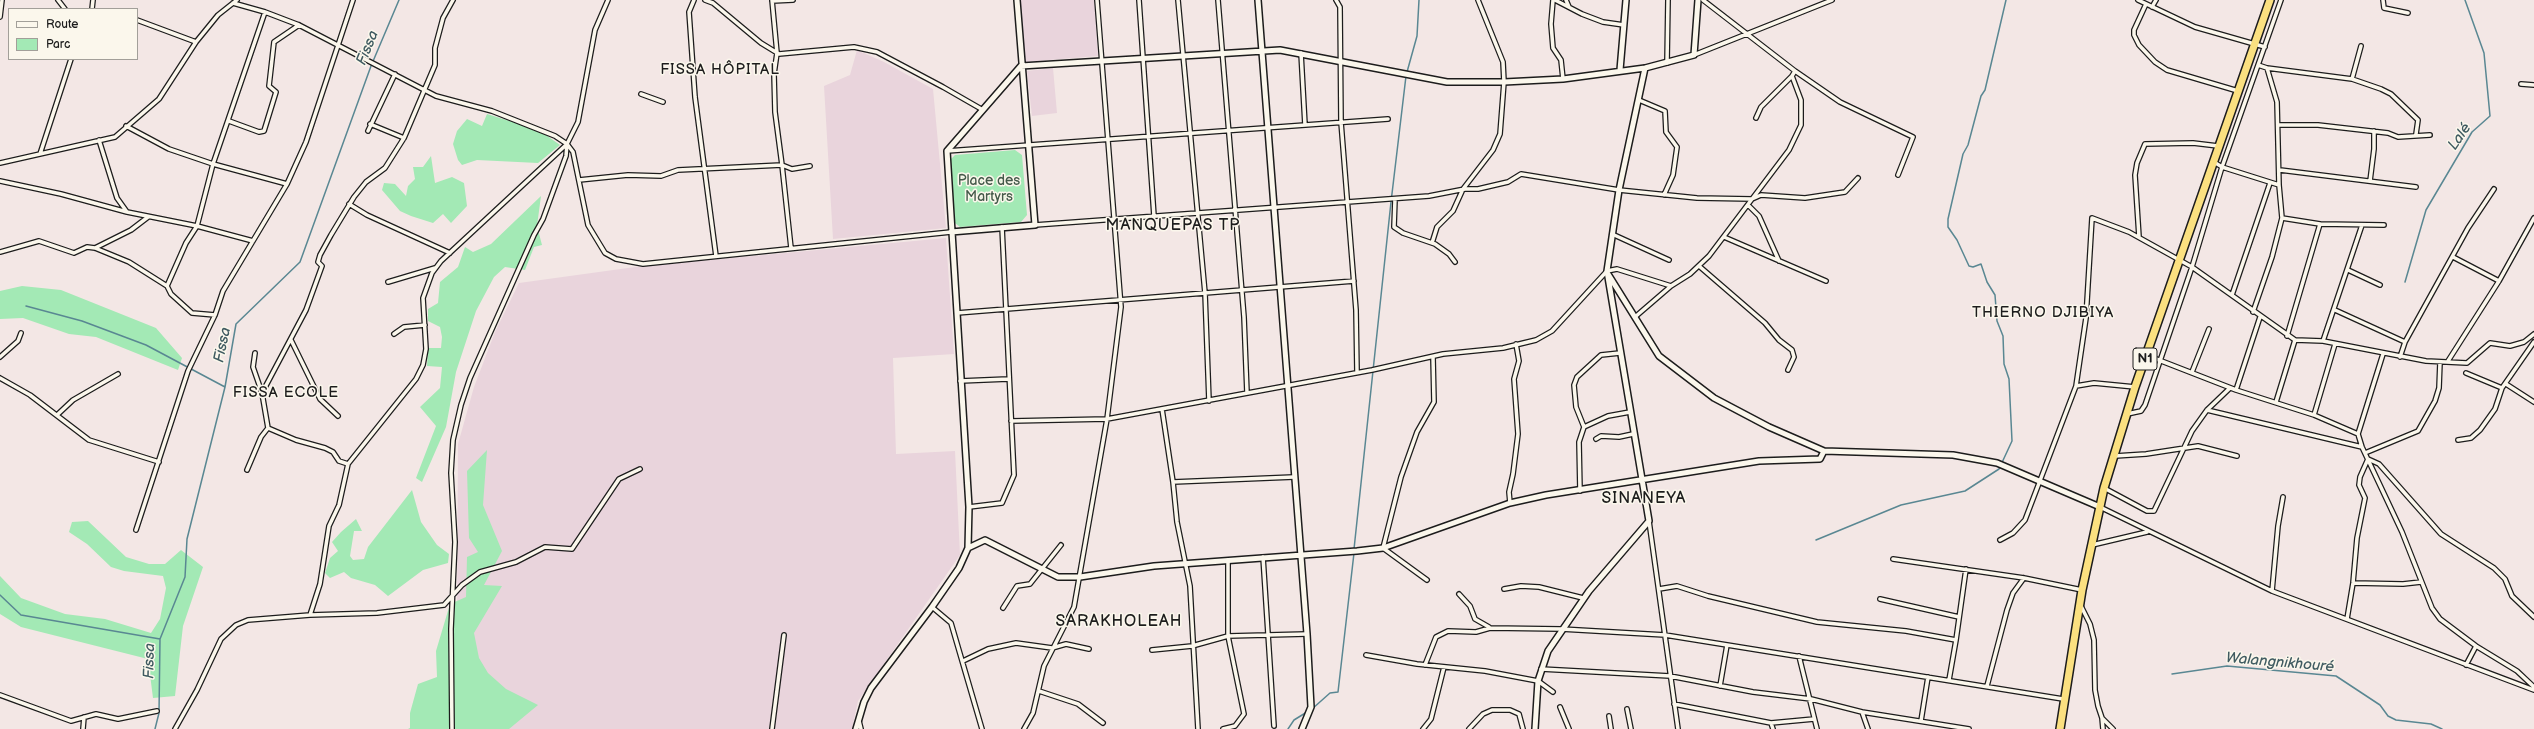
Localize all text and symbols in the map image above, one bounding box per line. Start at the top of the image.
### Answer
legend [8,8,138,60]
text: Route [46,17,78,32]
water label: Fissa [353,28,383,68]
text: Parc [46,37,70,52]
district label: FISSA HÔPITAL [660,61,780,79]
water label: Lalé [2444,120,2476,154]
park label: Place des Martyrs [958,173,1020,206]
district label: MANQUEPAS TP [1106,216,1240,236]
district label: THIERNO DJIBIYA [1972,304,2114,322]
water label: Fissa [210,326,236,364]
road number: N1 [2133,348,2157,370]
district label: FISSA ECOLE [233,384,339,402]
district label: SINANEYA [1602,489,1686,509]
district label: SARAKHOLEAH [1055,612,1183,632]
water label: Fissa [140,643,160,679]
water label: Walangnikhouré [2225,649,2335,677]

